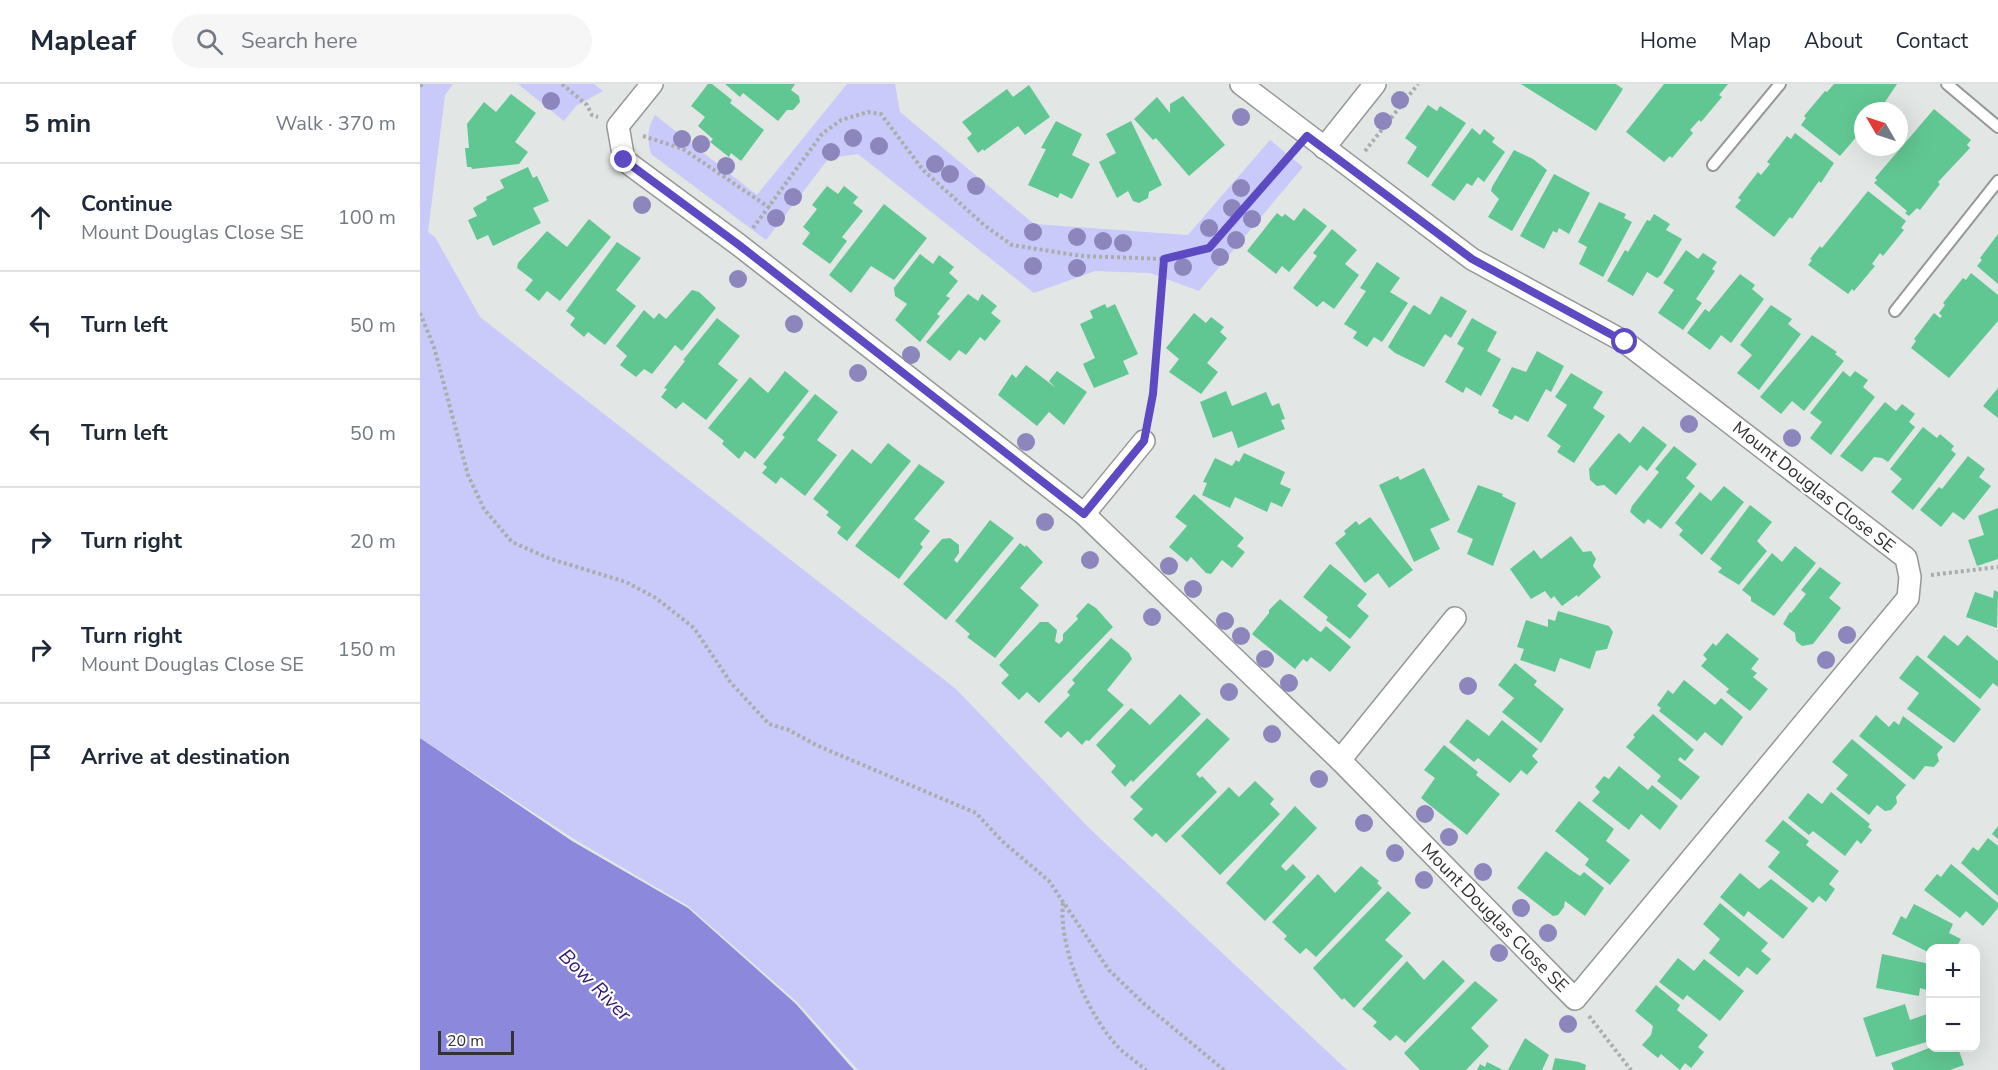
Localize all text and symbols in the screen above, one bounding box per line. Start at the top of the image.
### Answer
search box [172,14,592,68]
text: Mapleaf [30,22,136,60]
icon: search [193,25,226,58]
text: Search here [241,26,358,56]
text: Home [1640,27,1697,55]
text: Map [1730,27,1771,55]
text: About [1804,27,1862,55]
text: Contact [1895,27,1968,55]
north arrow [1854,102,1908,156]
text: 5 min [24,106,91,141]
text: Walk · 370 m [276,110,396,137]
route end [610,146,636,172]
text: Continue [81,189,172,219]
icon: ahead [24,201,57,234]
text: 100 m [338,204,396,231]
text: Mount Douglas Close SE [81,219,304,246]
icon: left [24,309,57,342]
text: Turn left [81,310,168,340]
text: 50 m [350,312,396,339]
route start [1611,328,1637,354]
street label: Mount Douglas Close SE [1728,416,1900,558]
icon: left [24,417,57,450]
text: Turn left [81,418,168,448]
text: 50 m [350,420,396,447]
icon: right [24,525,57,558]
text: Turn right [81,526,182,556]
text: 20 m [350,528,396,555]
text: Turn right [81,621,182,651]
icon: right [24,633,57,666]
text: 150 m [338,636,396,663]
text: Mount Douglas Close SE [81,651,304,678]
icon: arrive [24,741,57,774]
text: Arrive at destination [81,742,290,772]
street label: Mount Douglas Close SE [1416,838,1574,998]
water label: Bow River [553,943,638,1028]
map controls [1926,944,1980,1052]
button: + [1926,944,1980,998]
button: − [1926,998,1980,1052]
scale bar [438,1028,514,1056]
text: 20 m [447,1030,484,1052]

